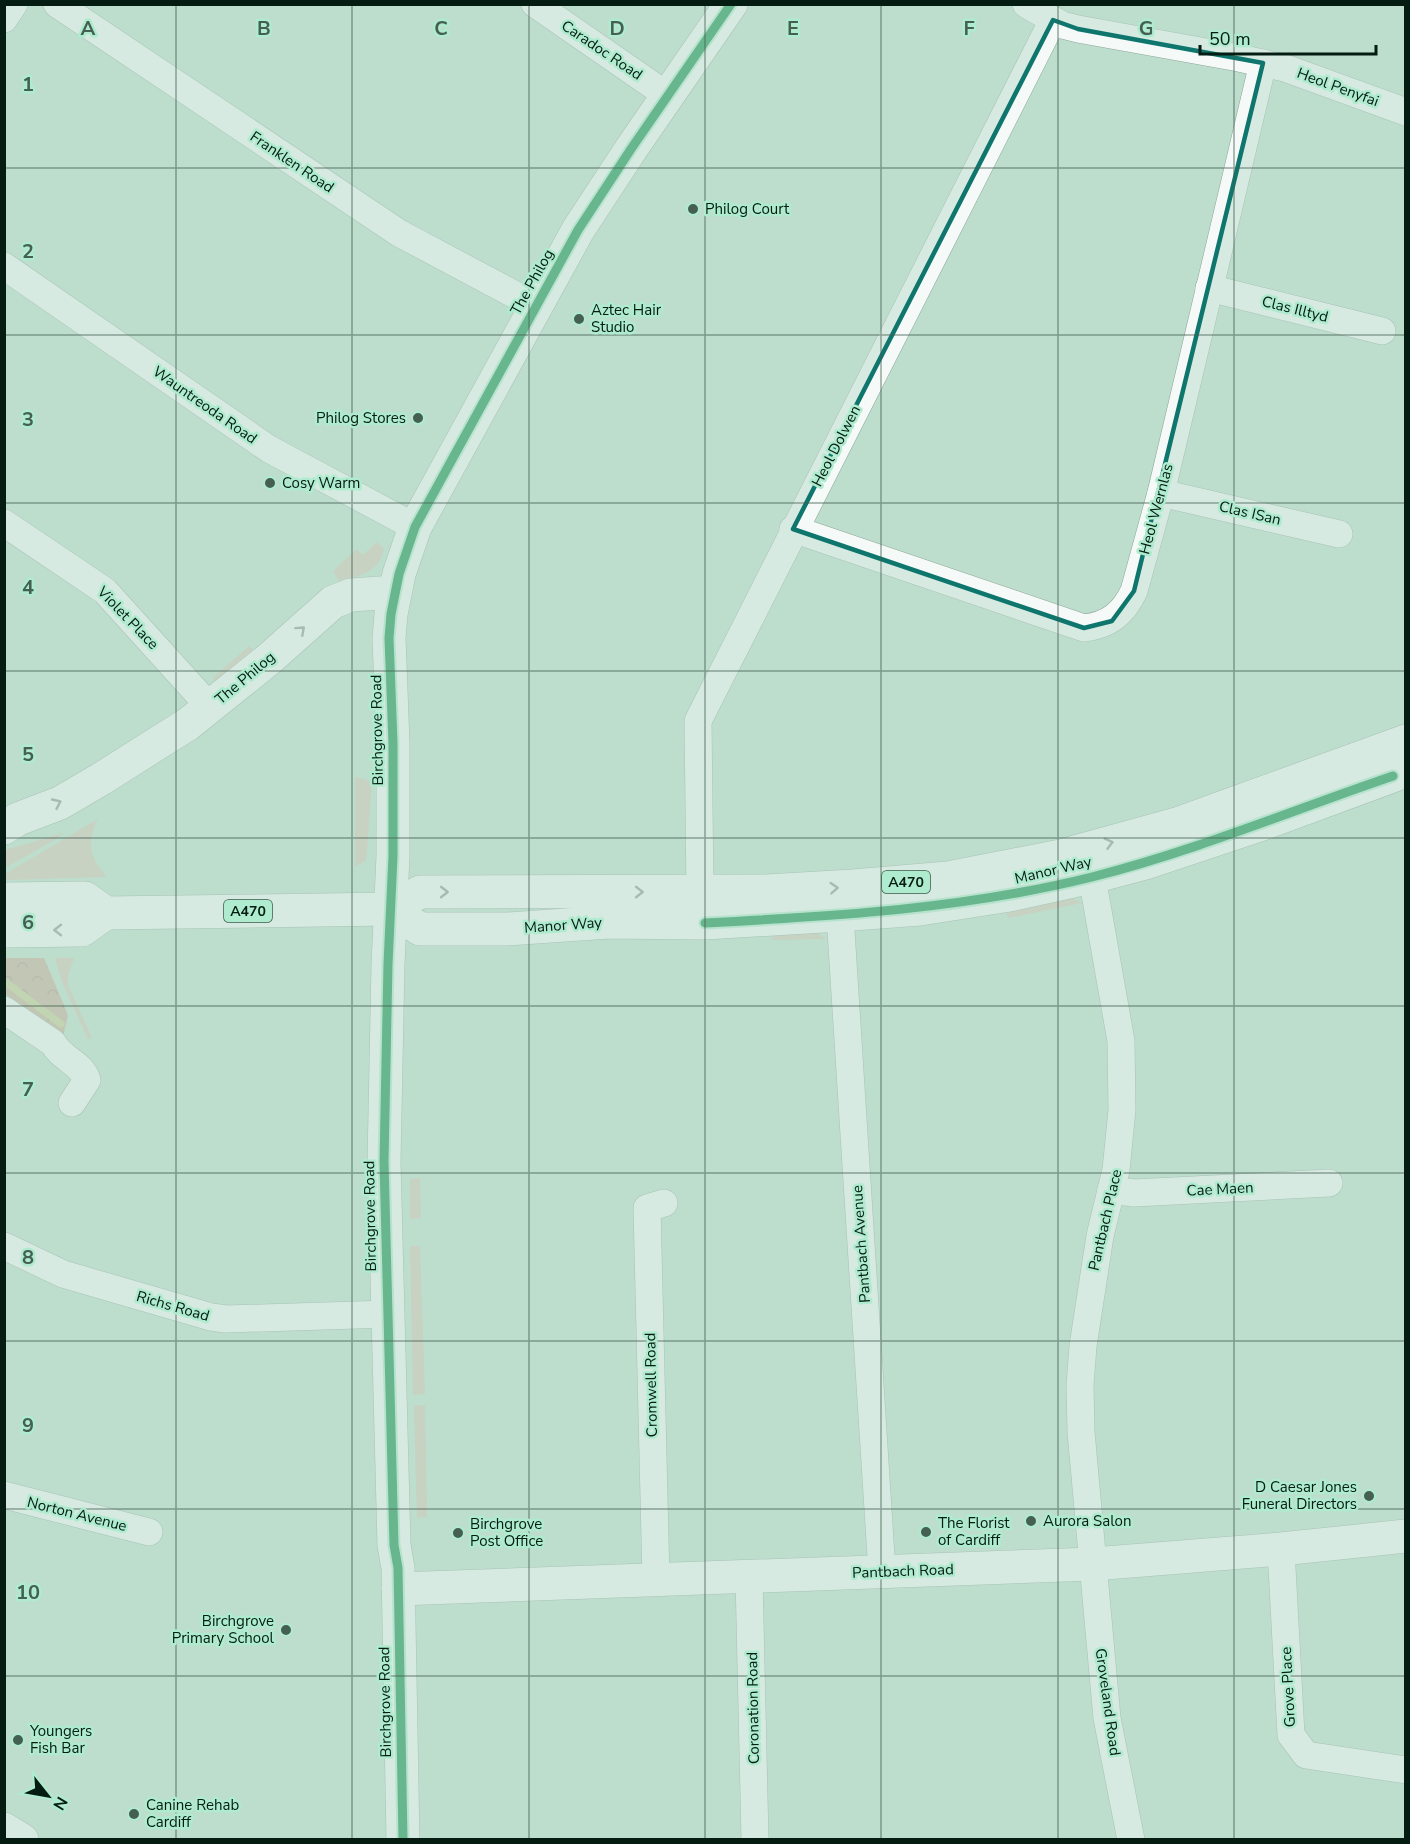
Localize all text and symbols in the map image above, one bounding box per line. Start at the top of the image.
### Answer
text: A [81,15,96,42]
text: B [257,15,271,42]
text: C [434,15,448,42]
street label: Caradoc Road [558,15,646,85]
text: D [609,15,625,42]
text: E [787,15,799,42]
text: F [963,15,975,42]
text: G [1139,15,1153,42]
scale bar [1200,18,1376,56]
text: 50 m [1209,27,1251,51]
street label: Heol Penyfai [1294,63,1382,111]
text: 1 [22,71,34,98]
street label: Franklen Road [246,127,338,197]
place label: Philog Court [705,199,790,219]
marker: Philog Court [686,202,700,216]
text: 2 [22,238,34,265]
street label: The Philog [506,245,558,319]
street label: Clas Illtyd [1260,291,1330,327]
place label: Aztec Hair Studio [591,300,662,337]
marker: Aztec Hair Studio [572,312,586,326]
street label: Wauntreoda Road [149,362,261,448]
street label: Heol Dolwen [807,402,865,490]
text: 3 [22,406,34,433]
place label: Philog Stores [316,408,406,428]
marker: Philog Stores [411,411,425,425]
street label: Heol Wernlas [1134,461,1178,557]
place label: Cosy Warm [282,473,360,493]
marker: Cosy Warm [263,476,277,490]
street label: Clas ISan [1217,496,1283,530]
text: 4 [22,574,34,601]
street label: Violet Place [92,581,163,654]
one-way arrow [294,626,305,637]
street label: The Philog [211,647,279,709]
street label: Birchgrove Road [366,674,388,786]
text: 5 [22,741,34,768]
one-way arrow [51,798,62,810]
one-way arrow [1103,838,1114,850]
street label: Manor Way [1013,851,1094,889]
road number: A470 [882,871,930,893]
one-way arrow [830,881,839,894]
one-way arrow [440,886,449,898]
one-way arrow [635,886,644,898]
road number: A470 [224,900,272,922]
text: 6 [22,909,34,936]
street label: Manor Way [523,912,603,938]
one-way arrow [54,924,63,936]
text: 7 [22,1076,34,1103]
street label: Birchgrove Road [359,1160,381,1272]
street label: Pantbach Place [1084,1167,1126,1273]
street label: Cae Maen [1186,1177,1254,1201]
street label: Pantbach Avenue [847,1184,875,1304]
text: 8 [22,1244,34,1271]
street label: Richs Road [134,1286,212,1326]
street label: Cromwell Road [640,1333,662,1437]
text: 9 [22,1412,34,1439]
place label: D Caesar Jones Funeral Directors [1242,1477,1357,1514]
marker: D Caesar Jones Funeral Directors [1362,1489,1376,1503]
street label: Norton Avenue [25,1492,129,1536]
place label: Aurora Salon [1043,1511,1131,1531]
place label: The Florist of Cardiff [938,1513,1010,1550]
place label: Birchgrove Post Office [470,1514,543,1551]
marker: Aurora Salon [1024,1514,1038,1528]
marker: The Florist of Cardiff [919,1525,933,1539]
marker: Birchgrove Post Office [451,1526,465,1540]
street label: Pantbach Road [852,1559,954,1583]
text: 10 [16,1579,40,1606]
place label: Birchgrove Primary School [172,1611,275,1648]
marker: Birchgrove Primary School [279,1623,293,1637]
street label: Birchgrove Road [374,1646,396,1758]
street label: Grove Place [1276,1646,1300,1728]
street label: Groveland Road [1091,1647,1125,1757]
street label: Coronation Road [742,1652,764,1764]
place label: Youngers Fish Bar [29,1721,92,1758]
marker: Youngers Fish Bar [11,1733,25,1747]
north arrow [18,1766,78,1826]
text: N [47,1792,73,1814]
place label: Canine Rehab Cardiff [146,1795,239,1832]
marker: Canine Rehab Cardiff [127,1807,141,1821]

